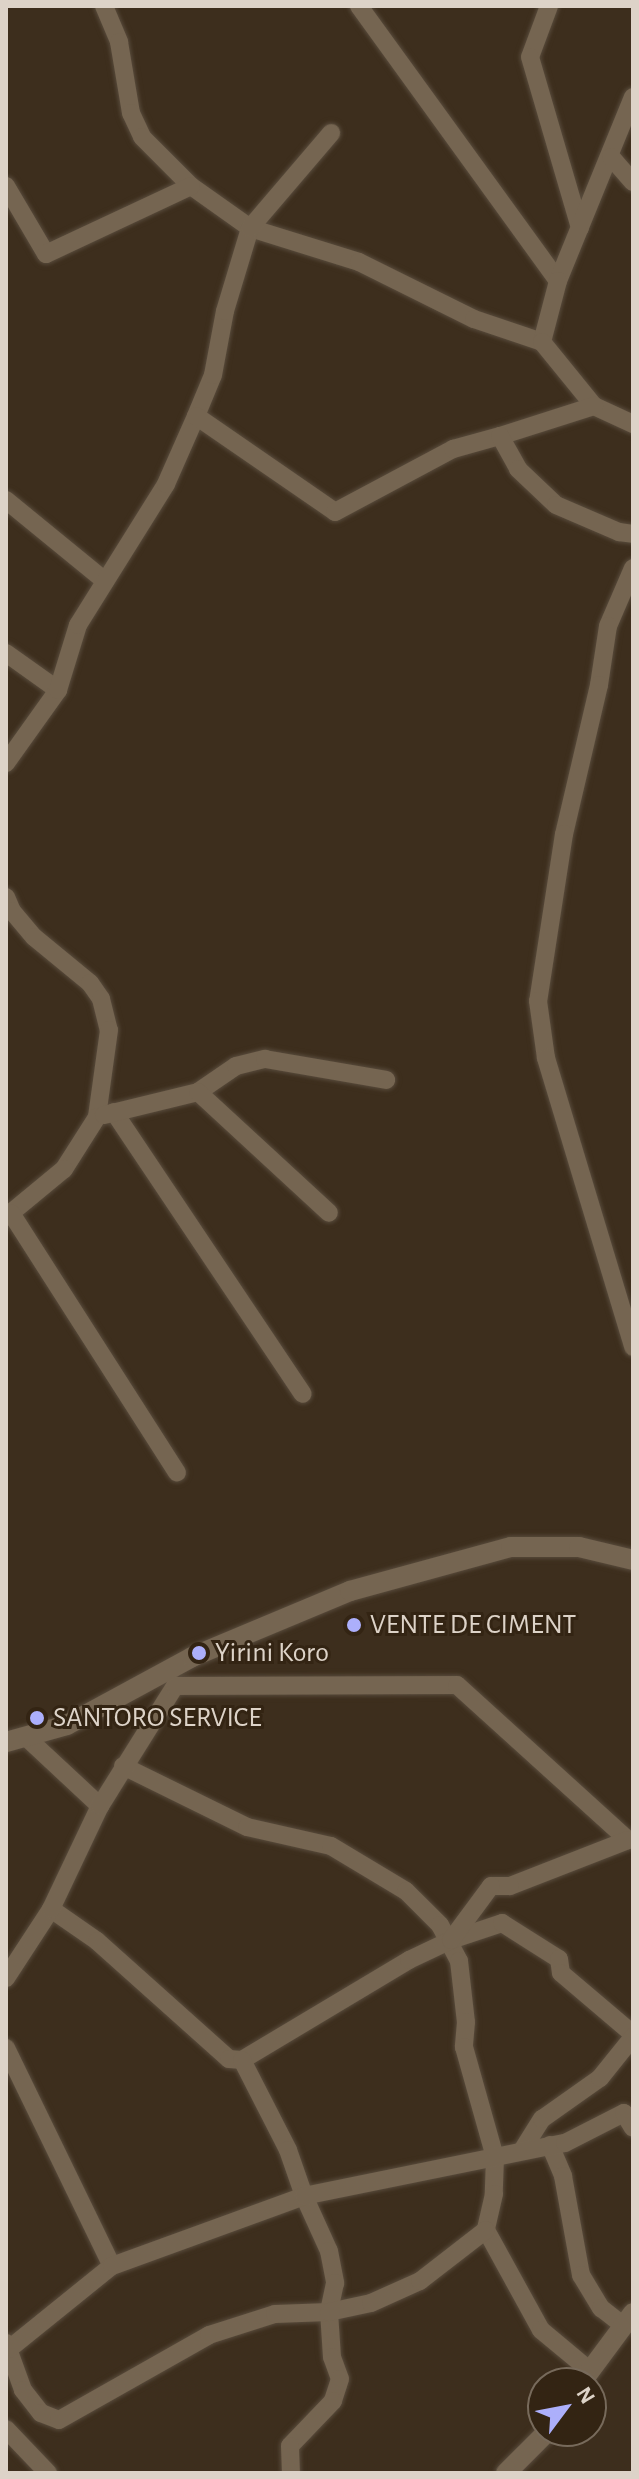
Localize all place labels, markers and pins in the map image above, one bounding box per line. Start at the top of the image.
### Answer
place label: VENTE DE CIMENT [370,1608,576,1642]
marker: VENTE DE CIMENT [345,1616,363,1634]
place label: Yirini Koro [215,1636,329,1670]
marker: Yirini Koro [190,1644,208,1662]
place label: SANTORO SERVICE [53,1701,262,1735]
marker: SANTORO SERVICE [28,1709,46,1727]

